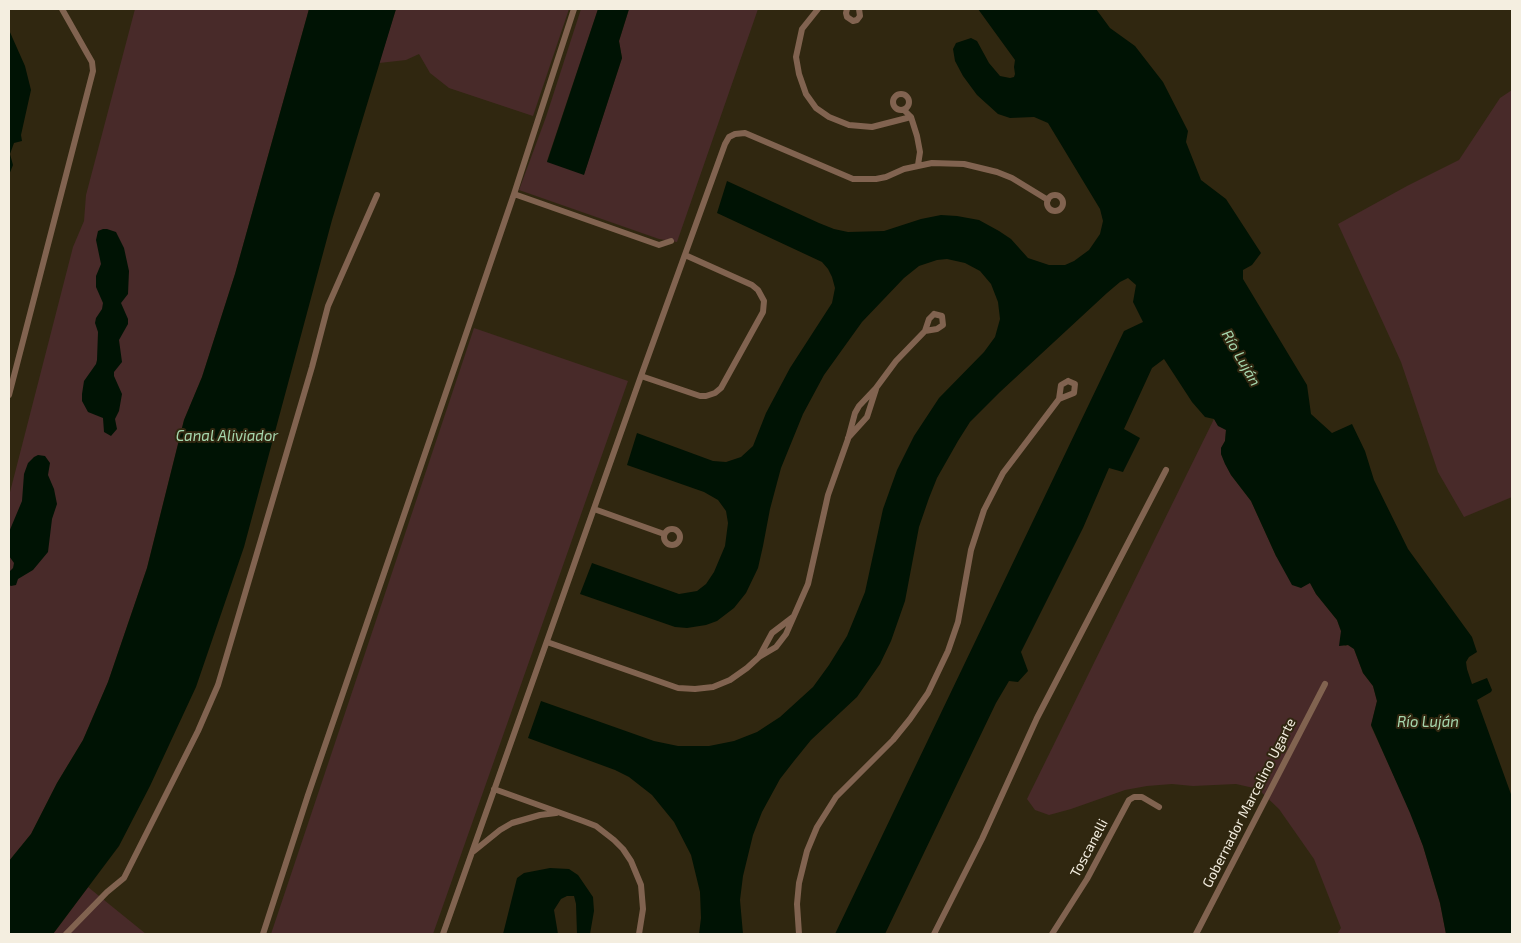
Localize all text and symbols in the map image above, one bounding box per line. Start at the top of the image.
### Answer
water label: Río Luján [1218,327,1264,389]
water label: Canal Aliviador [176,427,278,445]
water label: Río Luján [1397,713,1459,731]
street label: Gobernador Marcelino Ugarte [1199,715,1299,891]
street label: Toscanelli [1067,816,1111,880]

